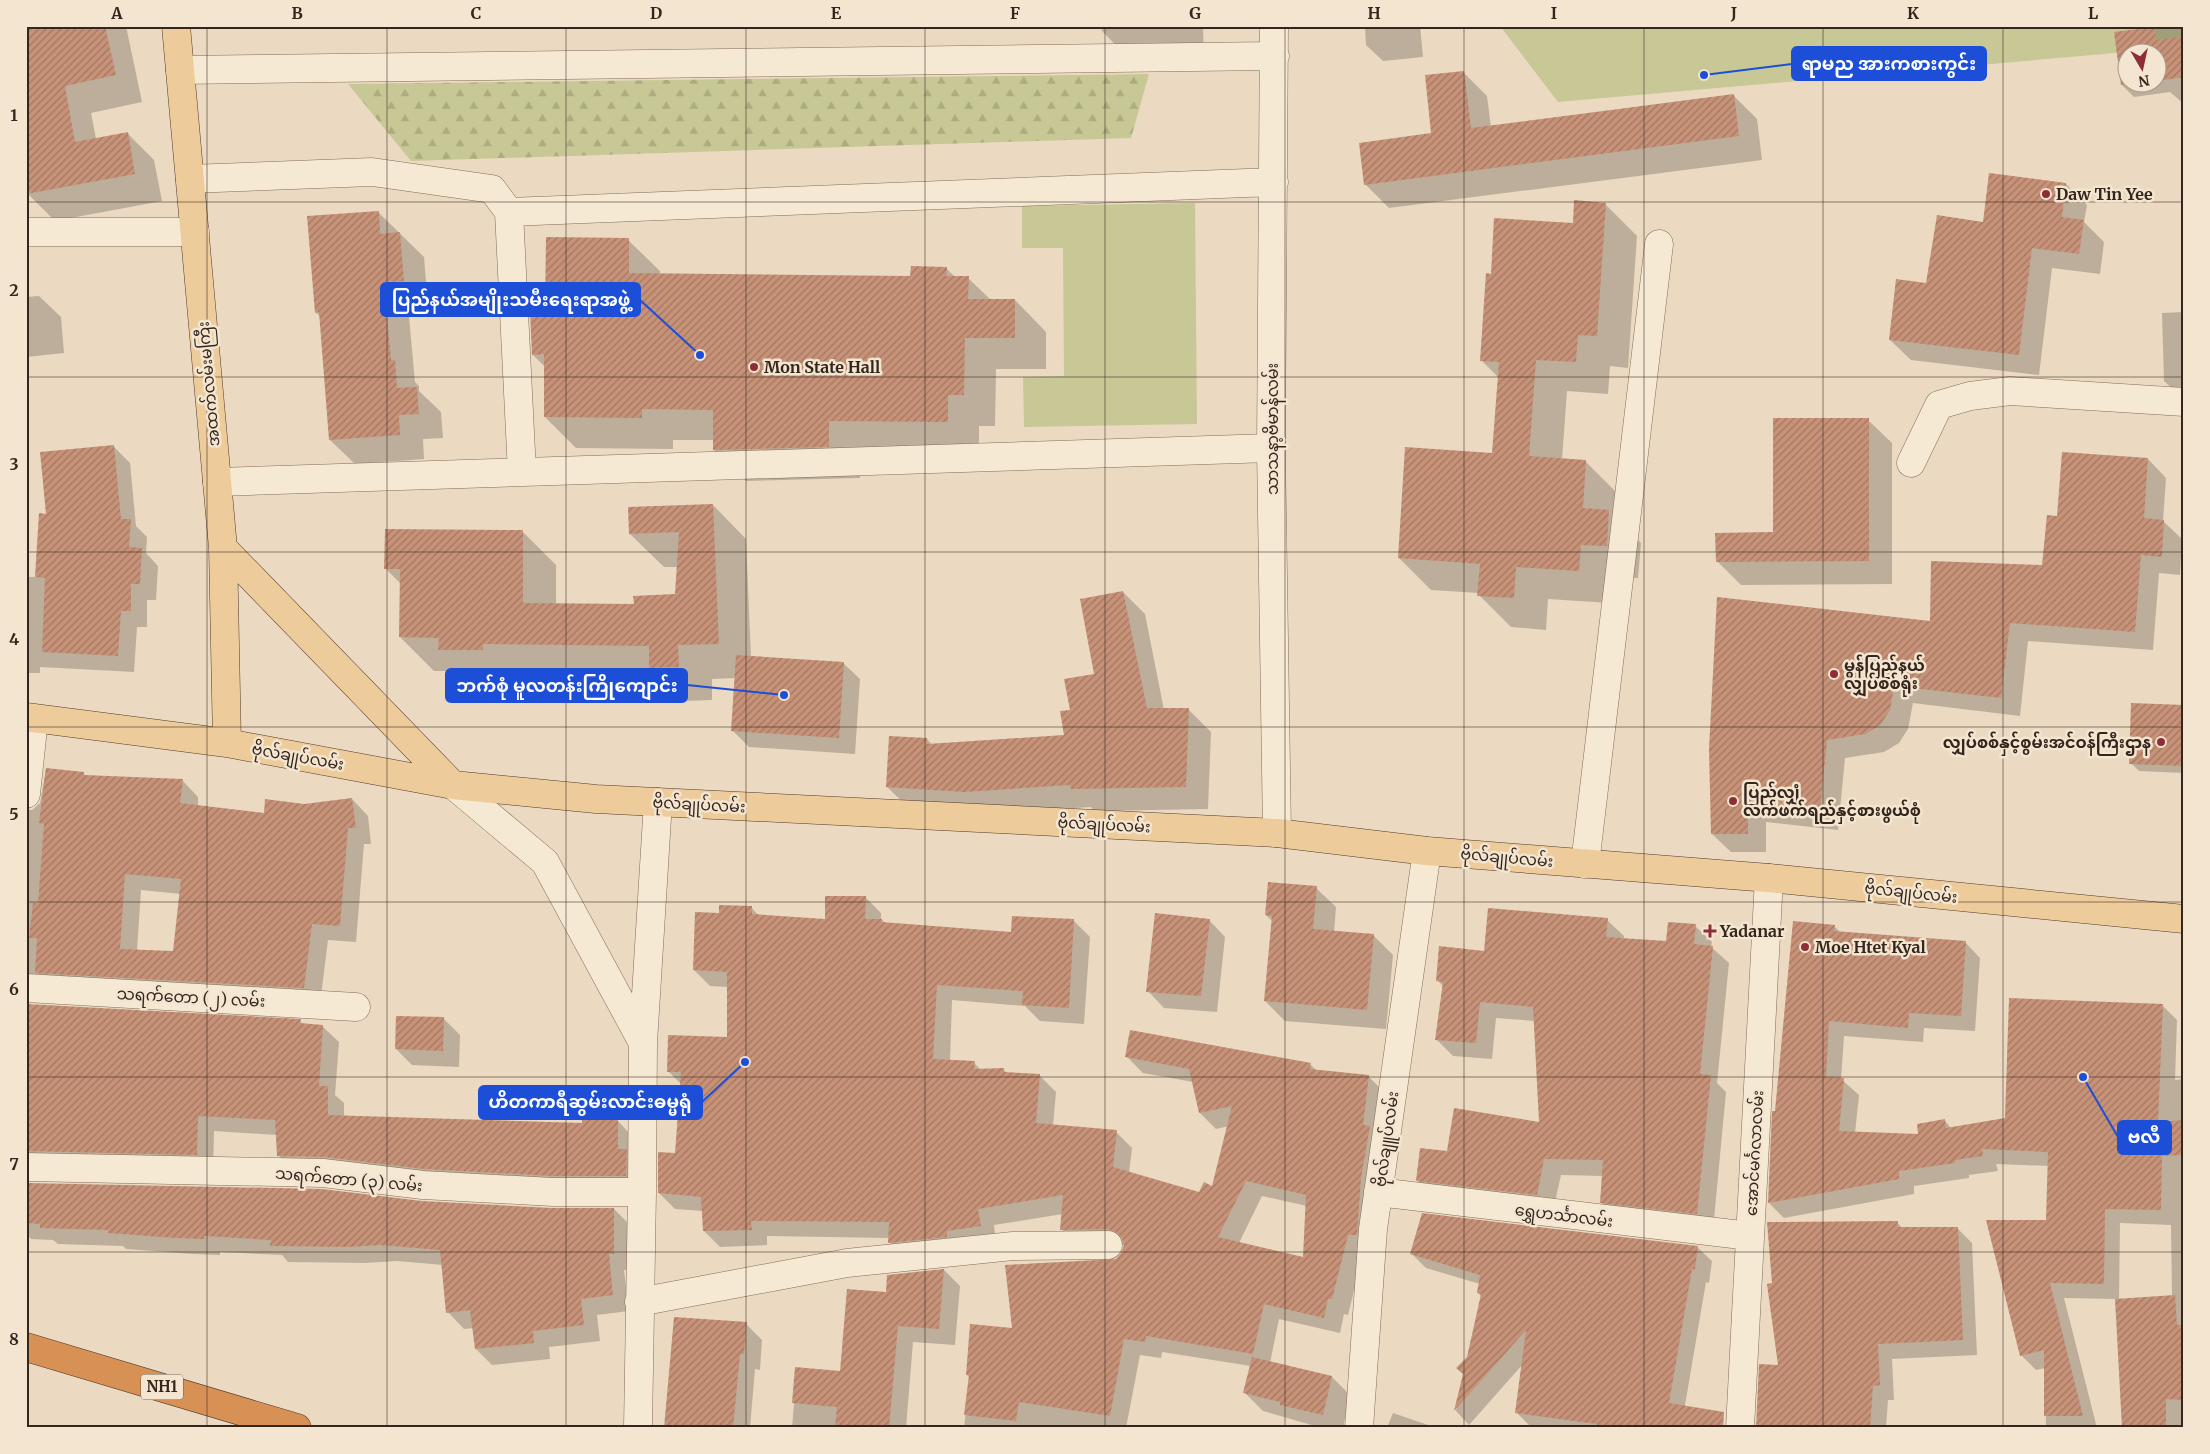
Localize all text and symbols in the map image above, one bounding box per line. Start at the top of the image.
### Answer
text: A [110,3,123,23]
text: B [291,3,303,23]
text: C [471,3,481,23]
text: D [650,3,662,23]
text: E [831,3,842,23]
text: F [1010,3,1020,23]
text: G [1189,3,1201,23]
text: H [1367,3,1381,23]
text: I [1551,3,1557,23]
text: J [1730,3,1737,23]
text: K [1907,3,1919,23]
text: L [2088,3,2098,23]
north arrow [2118,42,2168,92]
callout: ရာမည အားကစားကွင်း [1792,47,1986,80]
text: ရာမည အားကစားကွင်း [1802,52,1976,78]
text: N [2137,71,2151,91]
text: 1 [10,105,18,125]
place label: Daw Tin Yee [2056,184,2153,204]
marker: Daw Tin Yee [2040,188,2052,200]
text: 2 [9,280,19,300]
callout: ပြည်နယ်အမျိုးသမီးရေးရာအဖွဲ့ [381,283,640,316]
text: ပြည်နယ်အမျိုးသမီးရေးရာအဖွဲ့ [392,288,634,315]
street label: အထက်လမ်းမကြီး [192,320,227,447]
place label: Mon State Hall [764,357,880,377]
marker: Mon State Hall [748,361,760,373]
street label: သာသနာ့ဗိမာန်လမ်း [1261,363,1286,495]
text: 3 [9,454,19,474]
text: 4 [9,629,19,649]
place label: မွန်ပြည်နယ် လျှပ်စစ်ရုံး [1844,654,1925,697]
marker: မွန်ပြည်နယ် လျှပ်စစ်ရုံး [1828,668,1840,680]
callout: ဘက်စုံ မူလတန်းကြိုကျောင်း [446,669,687,702]
text: ဘက်စုံ မူလတန်းကြိုကျောင်း [456,674,678,701]
place label: လျှပ်စစ်နှင့်စွမ်းအင်ဝန်ကြီးဌာန [1943,731,2151,756]
marker: လျှပ်စစ်နှင့်စွမ်းအင်ဝန်ကြီးဌာန [2155,736,2167,748]
street label: ဗိုလ်ချုပ်လမ်း [250,737,346,779]
place label: ပြည့်လျှံ လက်ဖက်ရည်နှင့်စားဖွယ်စုံ [1743,781,1921,824]
street label: ဗိုလ်ချုပ်လမ်း [652,791,746,821]
marker: ပြည့်လျှံ လက်ဖက်ရည်နှင့်စားဖွယ်စုံ [1727,795,1739,807]
text: 5 [9,804,19,824]
street label: ဗိုလ်ချုပ်လမ်း [1057,811,1151,841]
street label: ဗိုလ်ချုပ်လမ်း [1459,842,1554,876]
street label: ဗိုလ်ချုပ်လမ်း [1863,876,1958,912]
place label: Yadanar [1719,921,1785,941]
marker: Yadanar [1704,925,1716,937]
place label: Moe Htet Kyal [1815,937,1926,957]
marker: Moe Htet Kyal [1799,941,1811,953]
text: 6 [9,979,19,999]
street label: သရက်တော (၂) လမ်း [116,982,266,1015]
callout: ဟိတကာရီဆွမ်းလာင်းဓမ္မရုံ [479,1086,702,1119]
text: ဟိတကာရီဆွမ်းလာင်းဓမ္မရုံ [488,1090,692,1116]
street label: ဗိုလ်ချူပ်လမ်း [1368,1090,1408,1189]
street label: အောင်မင်္ဂလာလမ်း [1740,1090,1767,1216]
callout: ဗလီ [2118,1121,2171,1154]
text: ဗလီ [2128,1125,2160,1148]
text: 7 [9,1154,19,1174]
street label: သရက်တော (၃) လမ်း [274,1162,424,1199]
street label: ရွှေဟင်္သာလမ်း [1513,1198,1614,1235]
text: 8 [9,1329,19,1349]
road number: NH1 [141,1374,183,1400]

